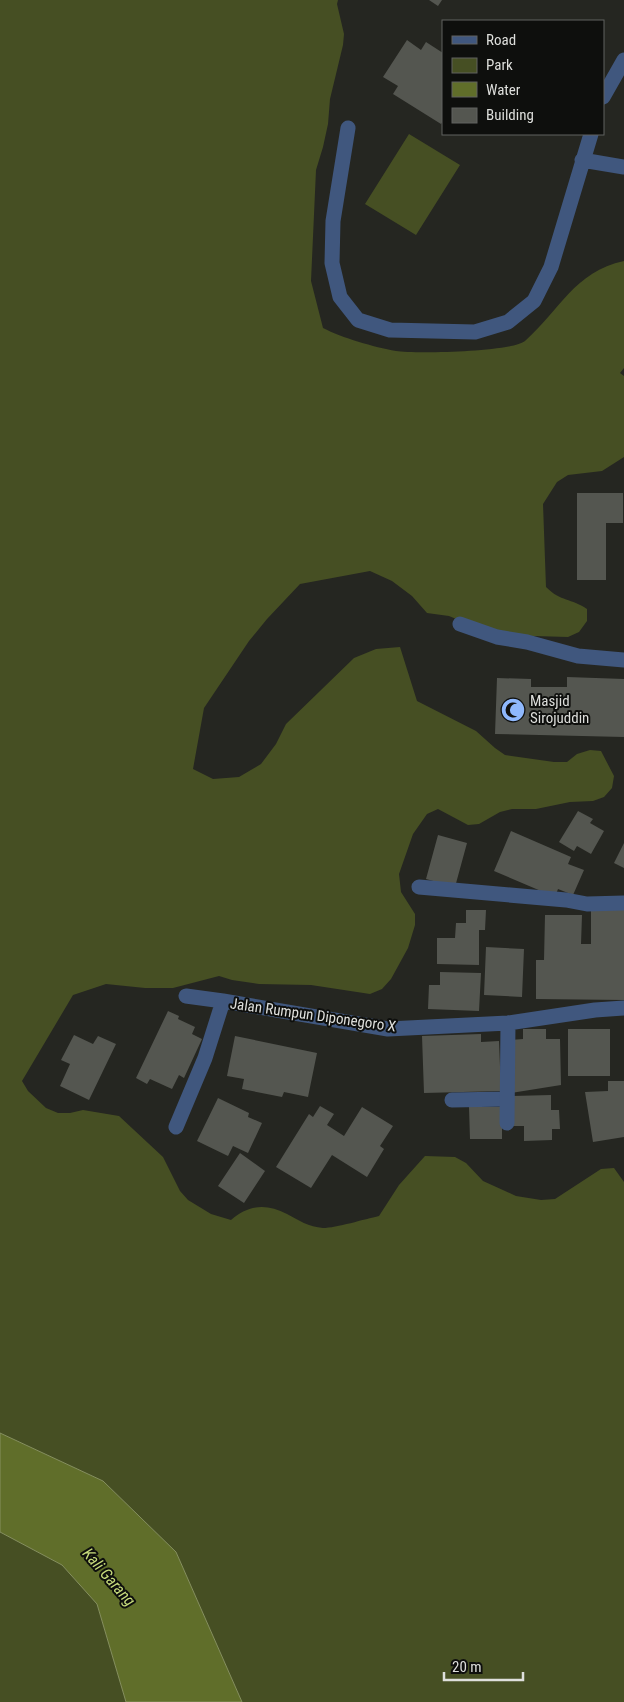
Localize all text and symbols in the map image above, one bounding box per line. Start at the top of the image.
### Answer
legend [442,20,604,135]
text: Road [486,31,516,49]
text: Park [486,56,513,74]
text: Water [486,81,521,99]
text: Building [486,106,534,124]
place label: Masjid Sirojuddin [530,692,589,727]
mosque icon: Masjid Sirojuddin [500,697,526,723]
street label: Jalan Rumpun Diponegoro X [229,994,397,1036]
water label: Kali Garang [79,1544,139,1610]
scale bar [444,1650,523,1682]
text: 20 m [452,1658,482,1676]

